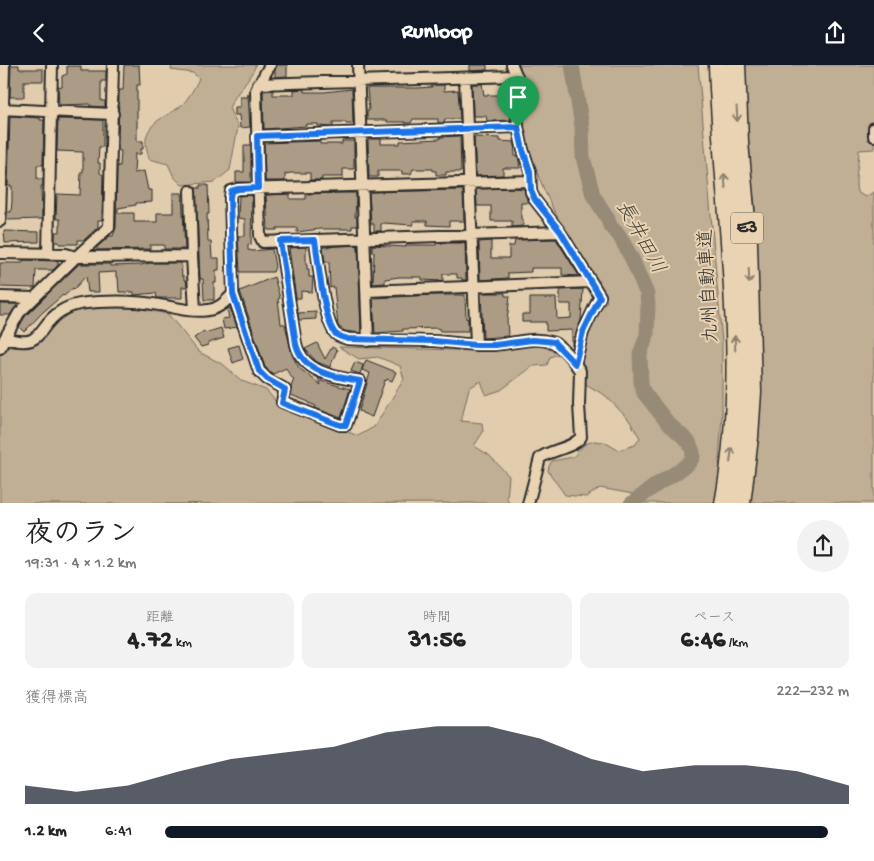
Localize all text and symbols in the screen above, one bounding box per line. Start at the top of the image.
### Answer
icon: back [25,19,53,47]
icon: share [821,19,849,47]
text: Runloop [402,20,472,46]
pin [497,76,539,127]
icon: arrive [504,83,532,111]
one-way arrow [733,105,742,121]
one-way arrow [720,173,730,189]
water label: 長井田川 [610,196,670,279]
road number: E3 [731,213,763,243]
street label: 九州自動車道 [695,228,724,344]
one-way arrow [744,267,754,283]
one-way arrow [730,336,740,352]
one-way arrow [726,448,736,464]
text: 夜のラン [25,519,137,552]
button: share [797,520,849,572]
text: 19:31 · 4 × 1.2 km [25,555,136,574]
text: 距離 [146,610,174,627]
text: 時間 [423,610,451,627]
text: ペース [694,610,735,627]
text: 4.72 [127,627,172,656]
text: 31:56 [409,627,465,656]
text: 6:46 [680,627,725,656]
text: km [172,635,192,652]
text: /km [725,635,748,652]
text: 222–232 m [777,683,849,702]
text: 獲得標高 [25,690,89,709]
text: 1.2 km [25,823,67,842]
text: 6:41 [105,823,132,842]

